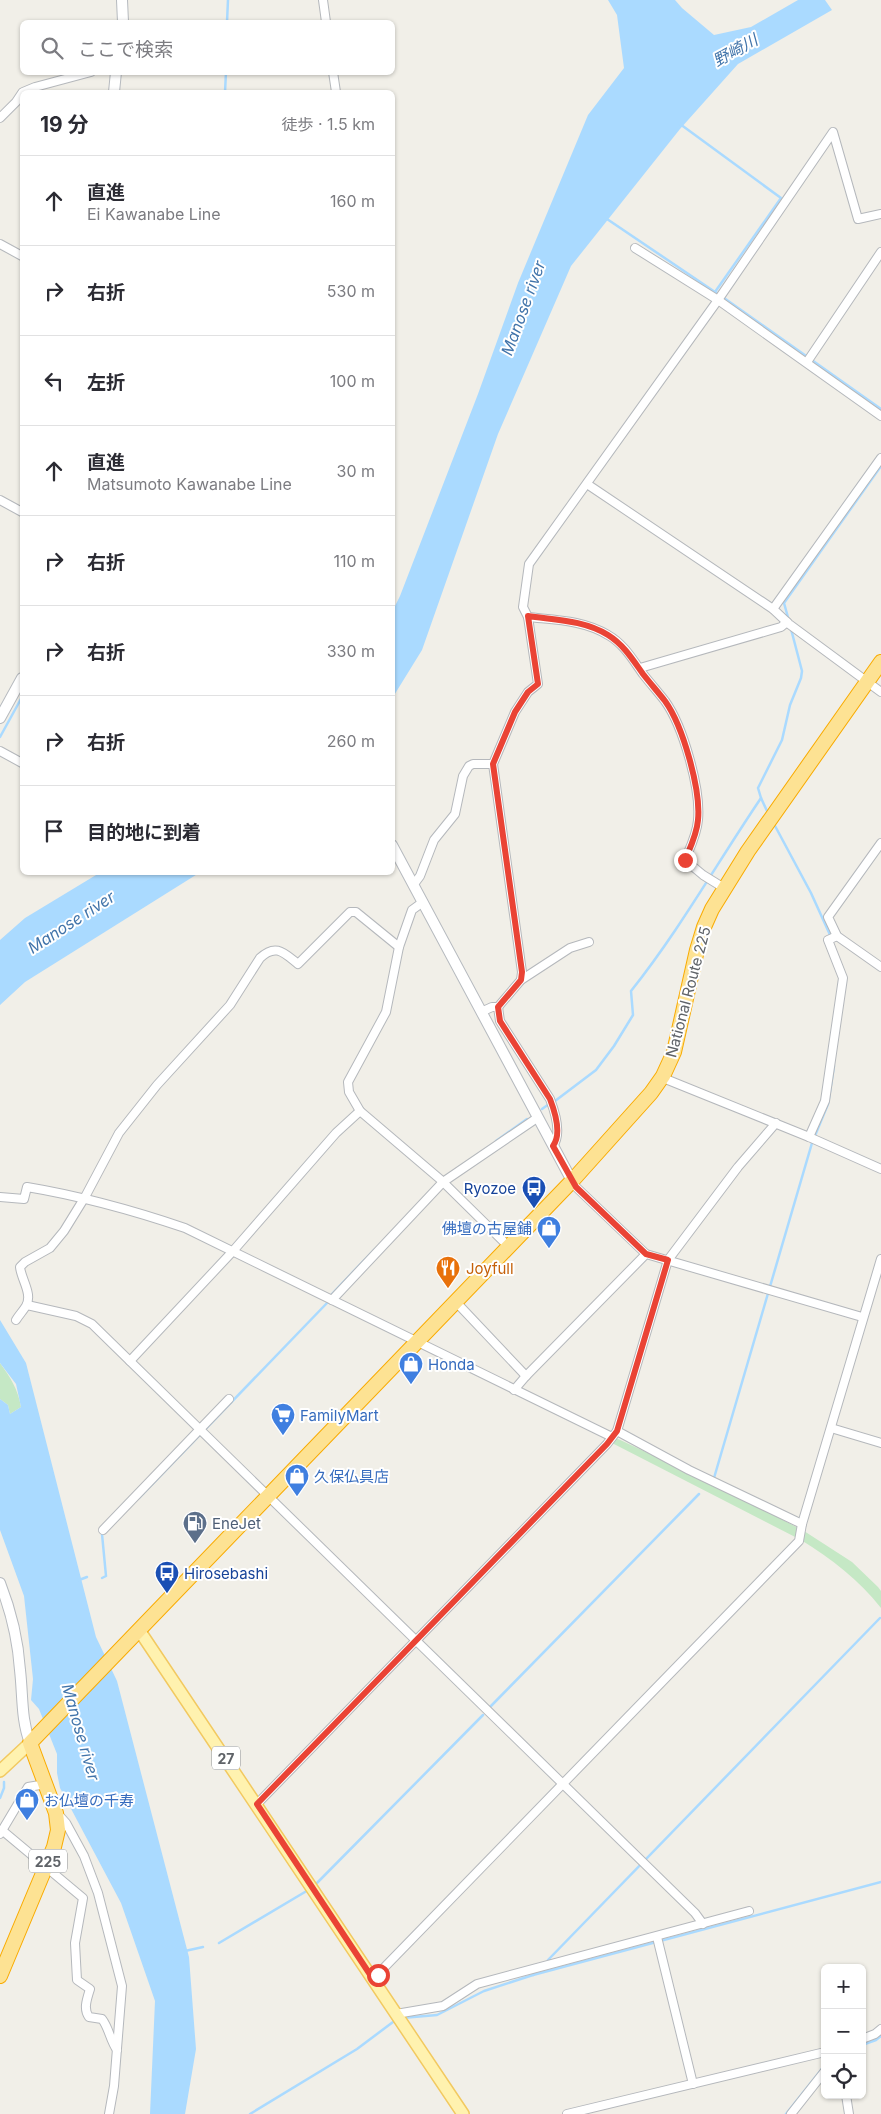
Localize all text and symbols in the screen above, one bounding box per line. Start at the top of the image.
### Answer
search box [20,20,395,75]
water label: 野崎川 [709,29,763,70]
icon: search [38,34,66,62]
text: ここで検索 [78,38,173,61]
text: 19 分 [40,112,89,137]
text: 徒歩 · 1.5 km [281,114,375,134]
text: 直進 [87,181,125,204]
icon: ahead [40,187,68,215]
text: 160 m [330,191,375,211]
text: Ei Kawanabe Line [87,204,221,224]
water label: Manose river [497,257,550,358]
icon: right [40,277,68,305]
text: 右折 [87,281,125,304]
text: 530 m [327,281,375,301]
icon: left [40,367,68,395]
text: 左折 [87,371,125,394]
text: 100 m [330,371,375,391]
text: 直進 [87,451,125,474]
icon: ahead [40,457,68,485]
text: 30 m [337,461,375,481]
text: Matsumoto Kawanabe Line [87,474,292,494]
icon: right [40,547,68,575]
text: 右折 [87,551,125,574]
text: 110 m [333,551,375,571]
icon: right [40,637,68,665]
text: 右折 [87,641,125,664]
text: 330 m [327,641,375,661]
icon: right [40,727,68,755]
text: 右折 [87,731,125,754]
text: 260 m [327,731,375,751]
icon: arrive [40,817,68,845]
text: 目的地に到着 [87,821,201,844]
route end [674,849,697,872]
water label: Manose river [24,886,119,958]
street label: National Route 225 [661,924,715,1060]
bus stop icon: Ryozoe [521,1175,547,1209]
place label: Ryozoe [464,1179,516,1198]
shop icon: 佛壇の古屋鋪 [536,1215,562,1249]
place label: 佛壇の古屋鋪 [442,1219,532,1238]
restaurant icon: Joyfull [435,1255,461,1289]
place label: Joyfull [466,1259,514,1278]
shop icon: Honda [398,1351,424,1385]
place label: Honda [428,1355,475,1374]
supermarket icon: FamilyMart [270,1402,296,1436]
place label: FamilyMart [300,1406,379,1425]
shop icon: 久保仏具店 [284,1463,310,1497]
place label: 久保仏具店 [314,1467,389,1486]
fuel station icon: EneJet [182,1510,208,1544]
place label: EneJet [212,1514,261,1533]
bus stop icon: Hirosebashi [154,1560,180,1594]
place label: Hirosebashi [184,1564,268,1583]
water label: Manose river [58,1681,105,1784]
road number: 27 [212,1746,240,1770]
shop icon: お仏壇の千寿 [14,1787,40,1821]
place label: お仏壇の千寿 [44,1791,134,1810]
road number: 225 [29,1850,67,1872]
route start [367,1964,390,1987]
map controls [821,1964,866,2099]
button: + [821,1964,866,2009]
button: − [821,2009,866,2054]
button: locate [821,2054,866,2099]

